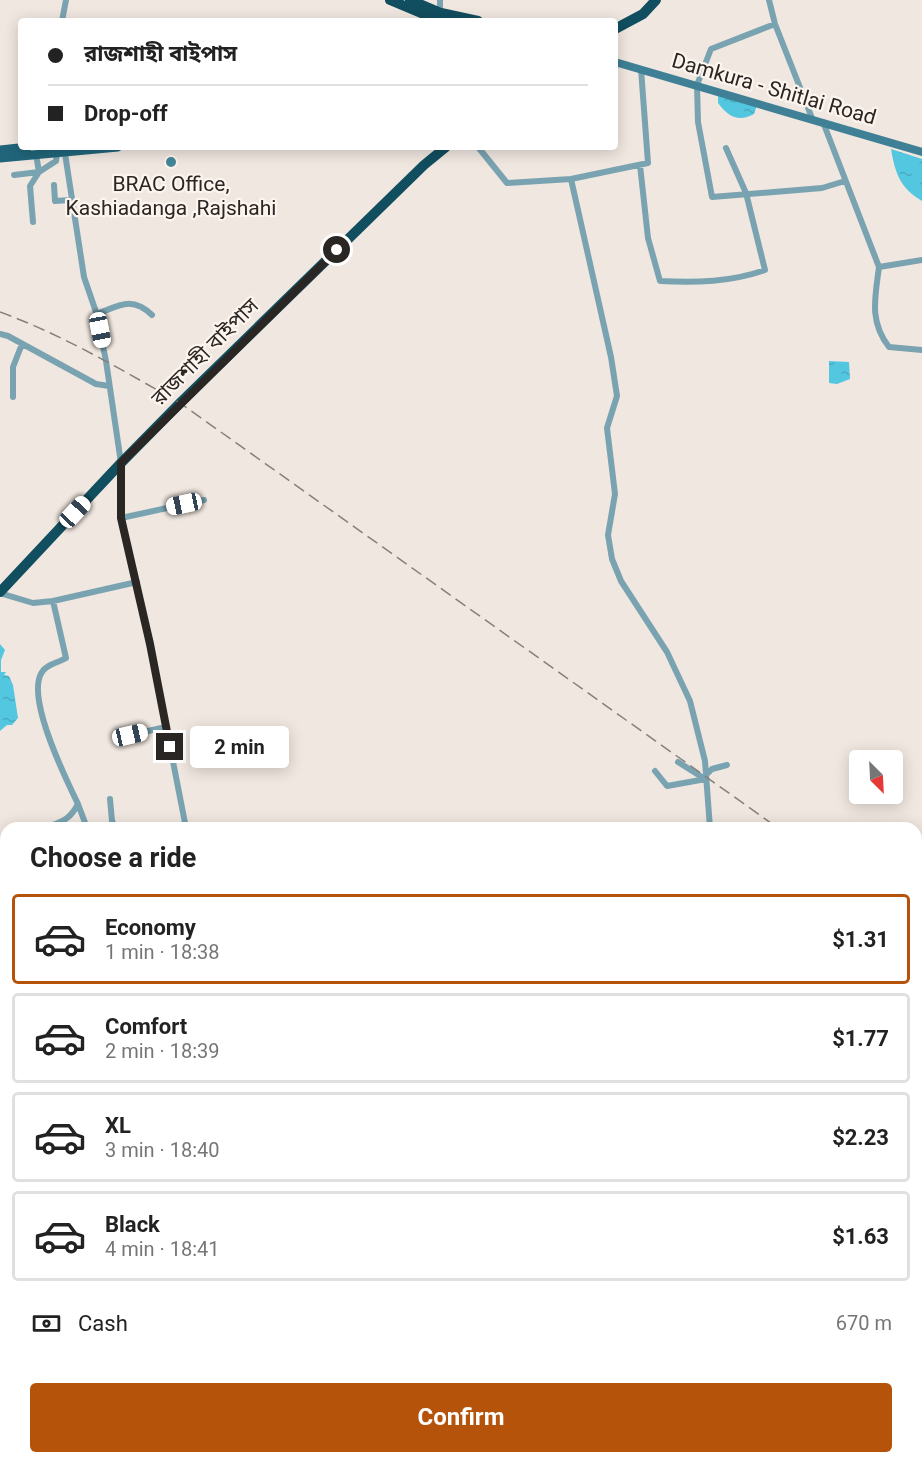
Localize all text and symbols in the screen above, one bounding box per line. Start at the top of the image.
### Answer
text: রাজশাহী বাইপাস [84,41,237,66]
street label: Damkura - Shitlai Road [669,48,879,130]
text: Drop-off [84,101,168,126]
marker: BRAC Office, Kashiadanga ,Rajshahi [164,155,178,169]
place label: BRAC Office, Kashiadanga ,Rajshahi [66,172,276,220]
route start [323,236,350,263]
street label: রাজশাহী বাইপাস [146,293,264,411]
car [88,311,112,349]
car [165,491,203,517]
car [56,493,94,531]
car [110,722,150,748]
callout: 2 min [191,726,290,768]
route end [156,733,183,760]
text: 2 min [214,735,265,759]
north arrow [849,750,903,804]
map controls [849,750,903,804]
text: Choose a ride [30,842,196,874]
icon: car [33,912,87,966]
text: Economy [105,915,196,940]
text: $1.31 [832,927,889,952]
text: 1 min · 18:38 [105,940,220,964]
icon: car [33,1011,87,1065]
text: Comfort [105,1014,187,1039]
text: $1.77 [832,1026,889,1051]
text: 2 min · 18:39 [105,1039,220,1063]
icon: car [33,1110,87,1164]
text: XL [105,1113,131,1138]
text: $2.23 [832,1125,889,1150]
text: 3 min · 18:40 [105,1138,220,1162]
icon: car [33,1209,87,1263]
text: Black [105,1212,160,1237]
text: $1.63 [832,1224,889,1249]
text: 4 min · 18:41 [105,1237,220,1261]
icon: cash [30,1307,63,1340]
text: Cash [78,1311,128,1336]
text: 670 m [836,1311,892,1335]
button: Confirm [30,1383,892,1452]

